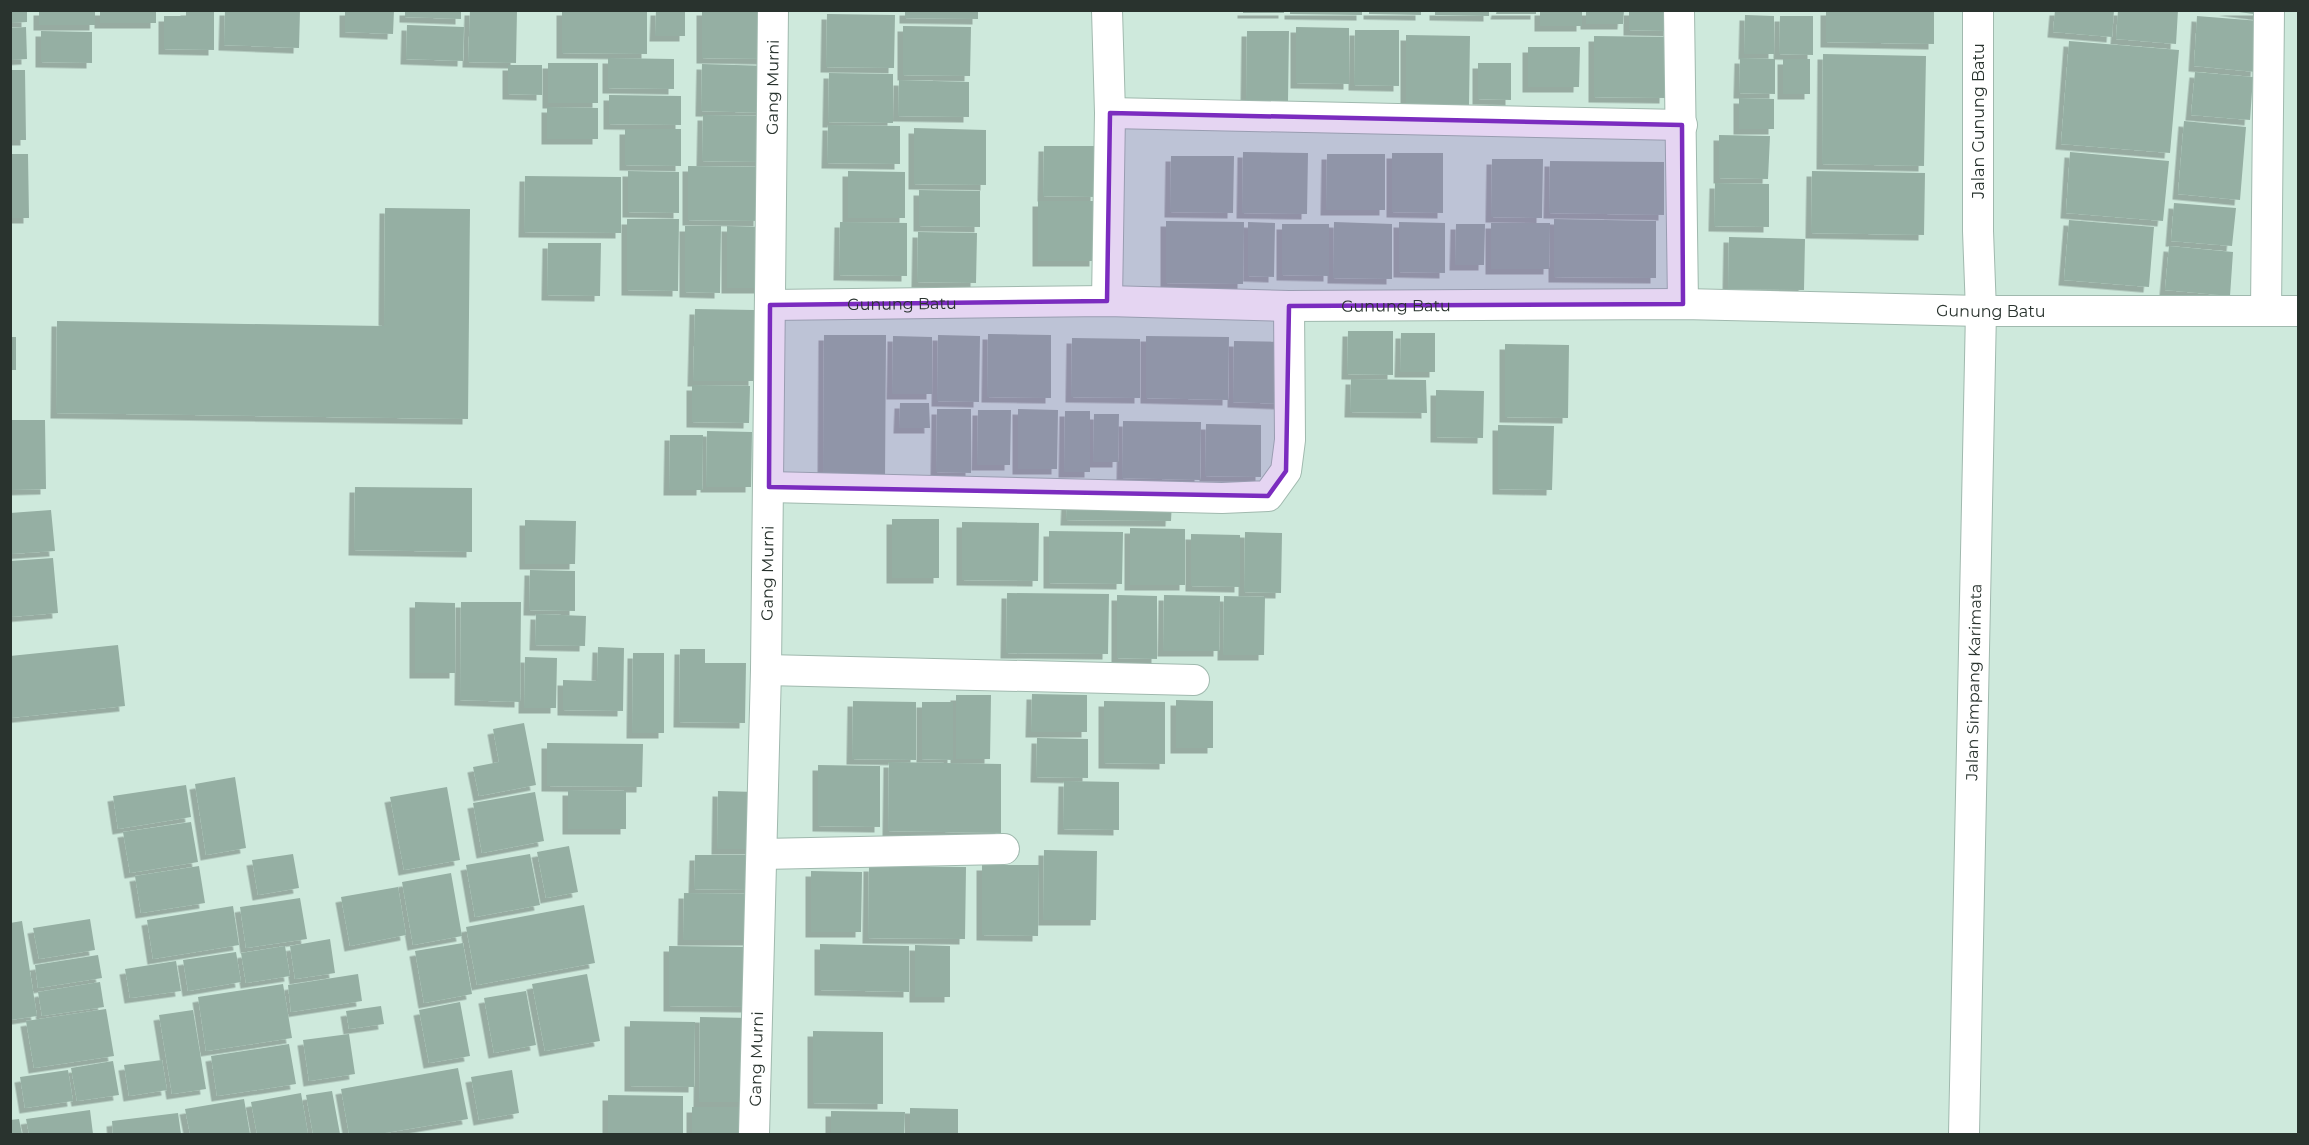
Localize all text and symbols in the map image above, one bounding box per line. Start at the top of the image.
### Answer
street label: Gang Murni [762,39,782,135]
street label: Jalan Gunung Batu [1969,43,1988,200]
street label: Gunung Batu [847,293,957,314]
street label: Gunung Batu [1341,296,1451,315]
street label: Gunung Batu [1936,300,2046,321]
street label: Gang Murni [757,525,777,621]
street label: Jalan Simpang Karimata [1962,583,1985,782]
street label: Gang Murni [745,1011,767,1107]

